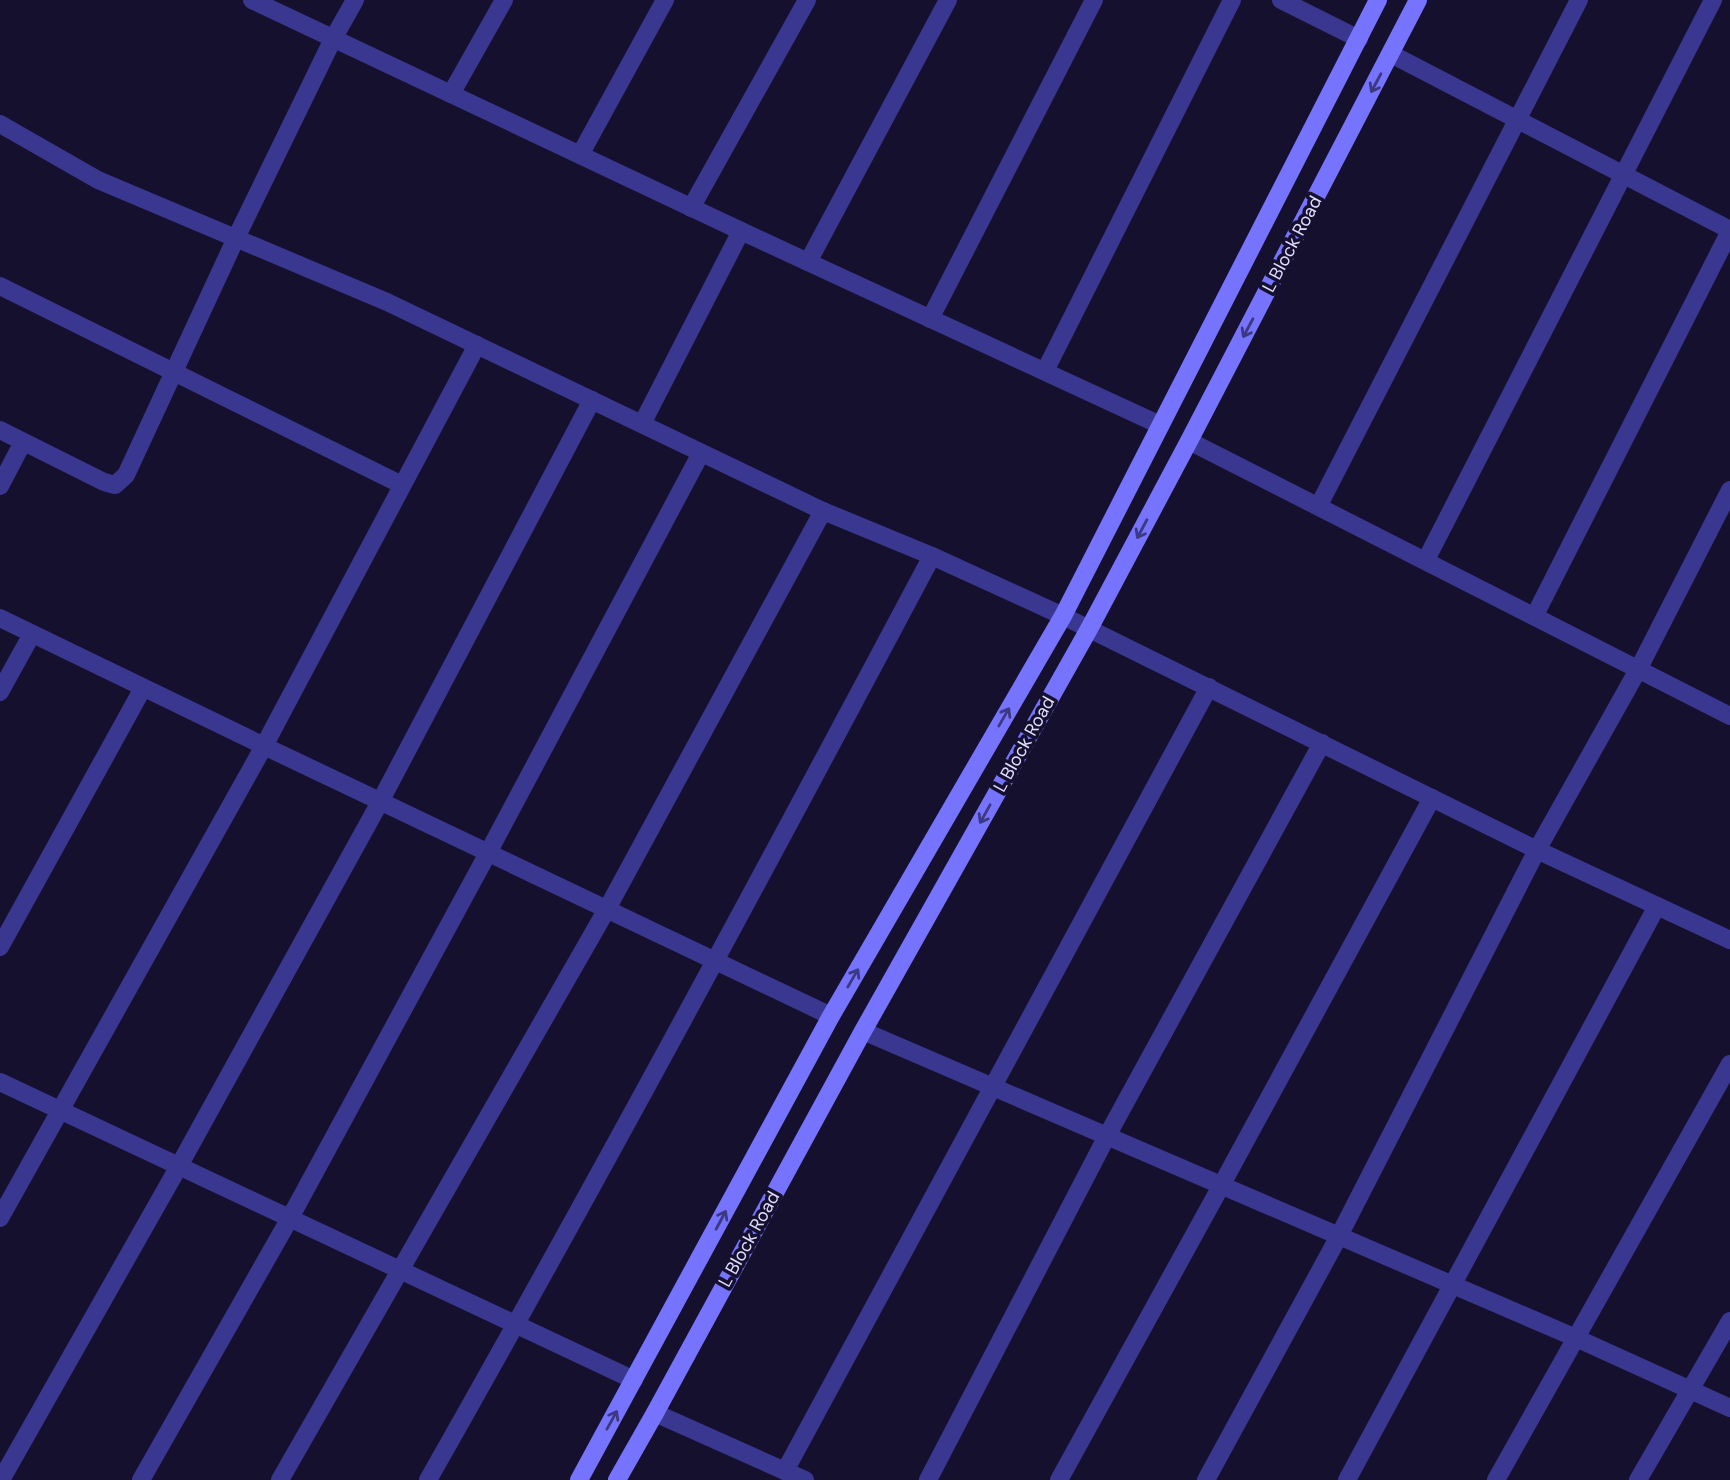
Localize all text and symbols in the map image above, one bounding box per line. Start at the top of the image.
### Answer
one-way arrow [1369,72,1383,92]
street label: L Block Road [1257,192,1327,296]
one-way arrow [1241,317,1255,338]
one-way arrow [1135,518,1148,539]
street label: L Block Road [988,692,1060,796]
one-way arrow [998,708,1012,728]
one-way arrow [978,803,991,824]
one-way arrow [847,968,861,988]
street label: L Block Road [713,1187,785,1291]
one-way arrow [714,1211,728,1231]
one-way arrow [605,1411,619,1431]

